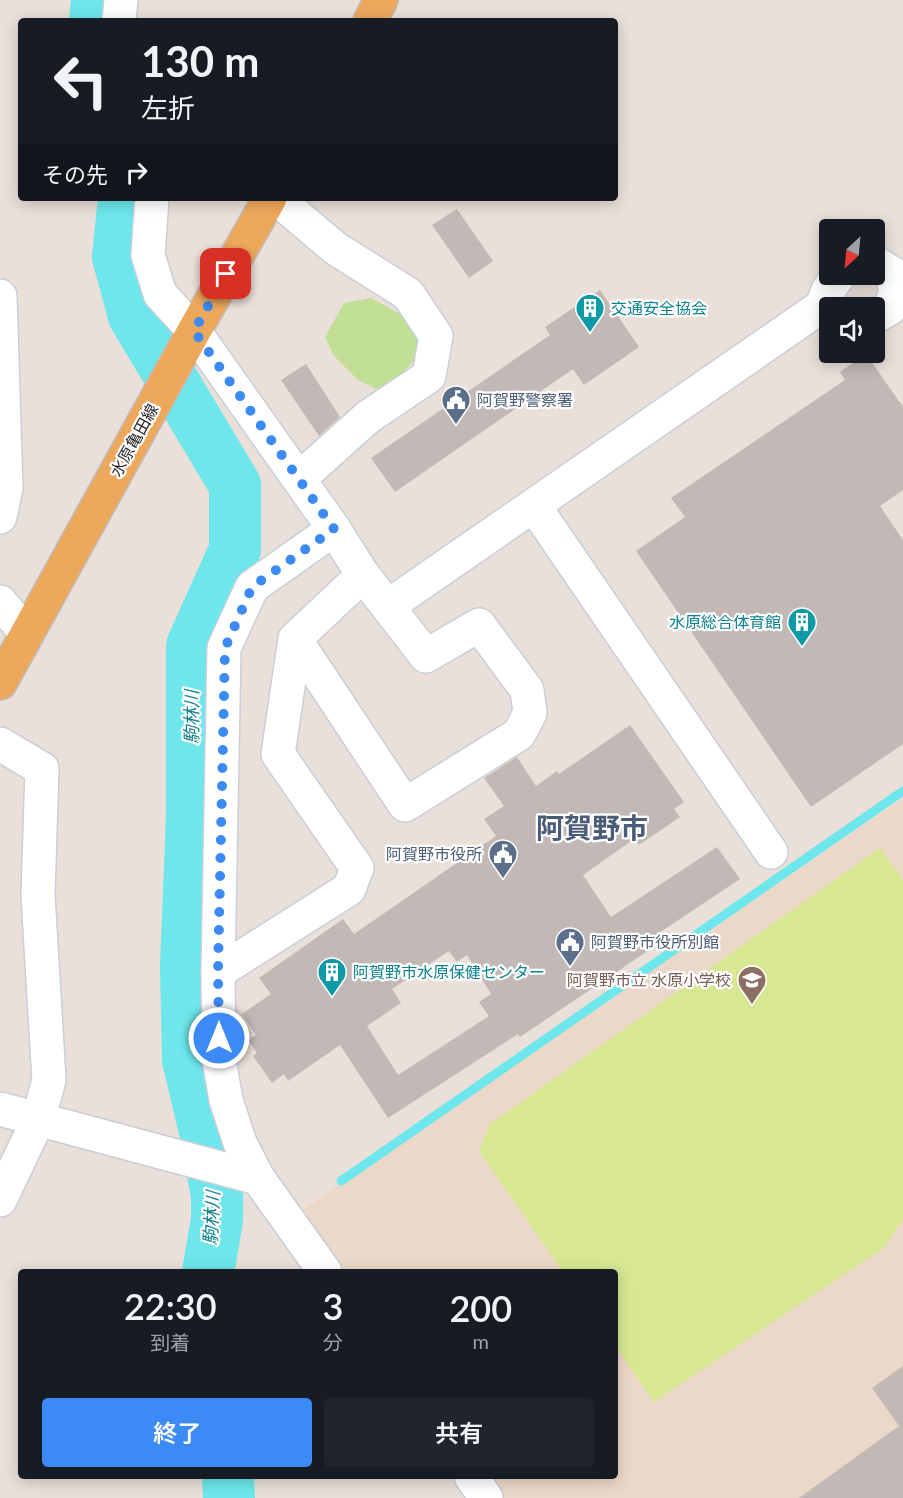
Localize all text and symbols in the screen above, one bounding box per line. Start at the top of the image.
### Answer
text: 130 m [141,36,259,86]
icon: left [42,42,120,120]
text: 左折 [141,91,195,124]
icon: right [120,156,153,189]
text: その先 [42,161,108,188]
north arrow [819,219,885,285]
map controls [819,219,885,363]
pin [200,248,251,299]
icon: arrive [209,257,242,290]
building icon: 交通安全協会 [574,292,606,334]
button: sound [819,297,885,363]
place label: 交通安全協会 [611,298,707,317]
public building icon: 阿賀野警察署 [440,384,472,426]
place label: 阿賀野警察署 [477,390,573,409]
street label: 水原亀田線 [106,400,161,479]
building icon: 水原総合体育館 [786,606,818,648]
place label: 水原総合体育館 [669,612,781,631]
water label: 駒林川 [180,688,202,744]
district label: 阿賀野市 [536,810,648,844]
public building icon: 阿賀野市役所 [487,838,519,880]
place label: 阿賀野市役所 [386,844,482,863]
public building icon: 阿賀野市役所別館 [554,926,586,968]
place label: 阿賀野市役所別館 [591,932,719,951]
building icon: 阿賀野市水原保健センター [316,956,348,998]
place label: 阿賀野市水原保健センター [353,962,545,981]
school or university icon: 阿賀野市立 水原小学校 [736,964,768,1006]
place label: 阿賀野市立 水原小学校 [567,970,731,989]
position arrow [187,1006,251,1070]
water label: 駒林川 [199,1188,224,1245]
text: 22:30 [124,1284,217,1328]
text: 3 [323,1284,343,1328]
text: 200 [449,1286,512,1330]
text: m [472,1329,489,1353]
text: 到着 [150,1330,190,1354]
text: 分 [323,1330,343,1354]
button: 終了 [42,1398,312,1467]
button: 共有 [324,1398,594,1467]

